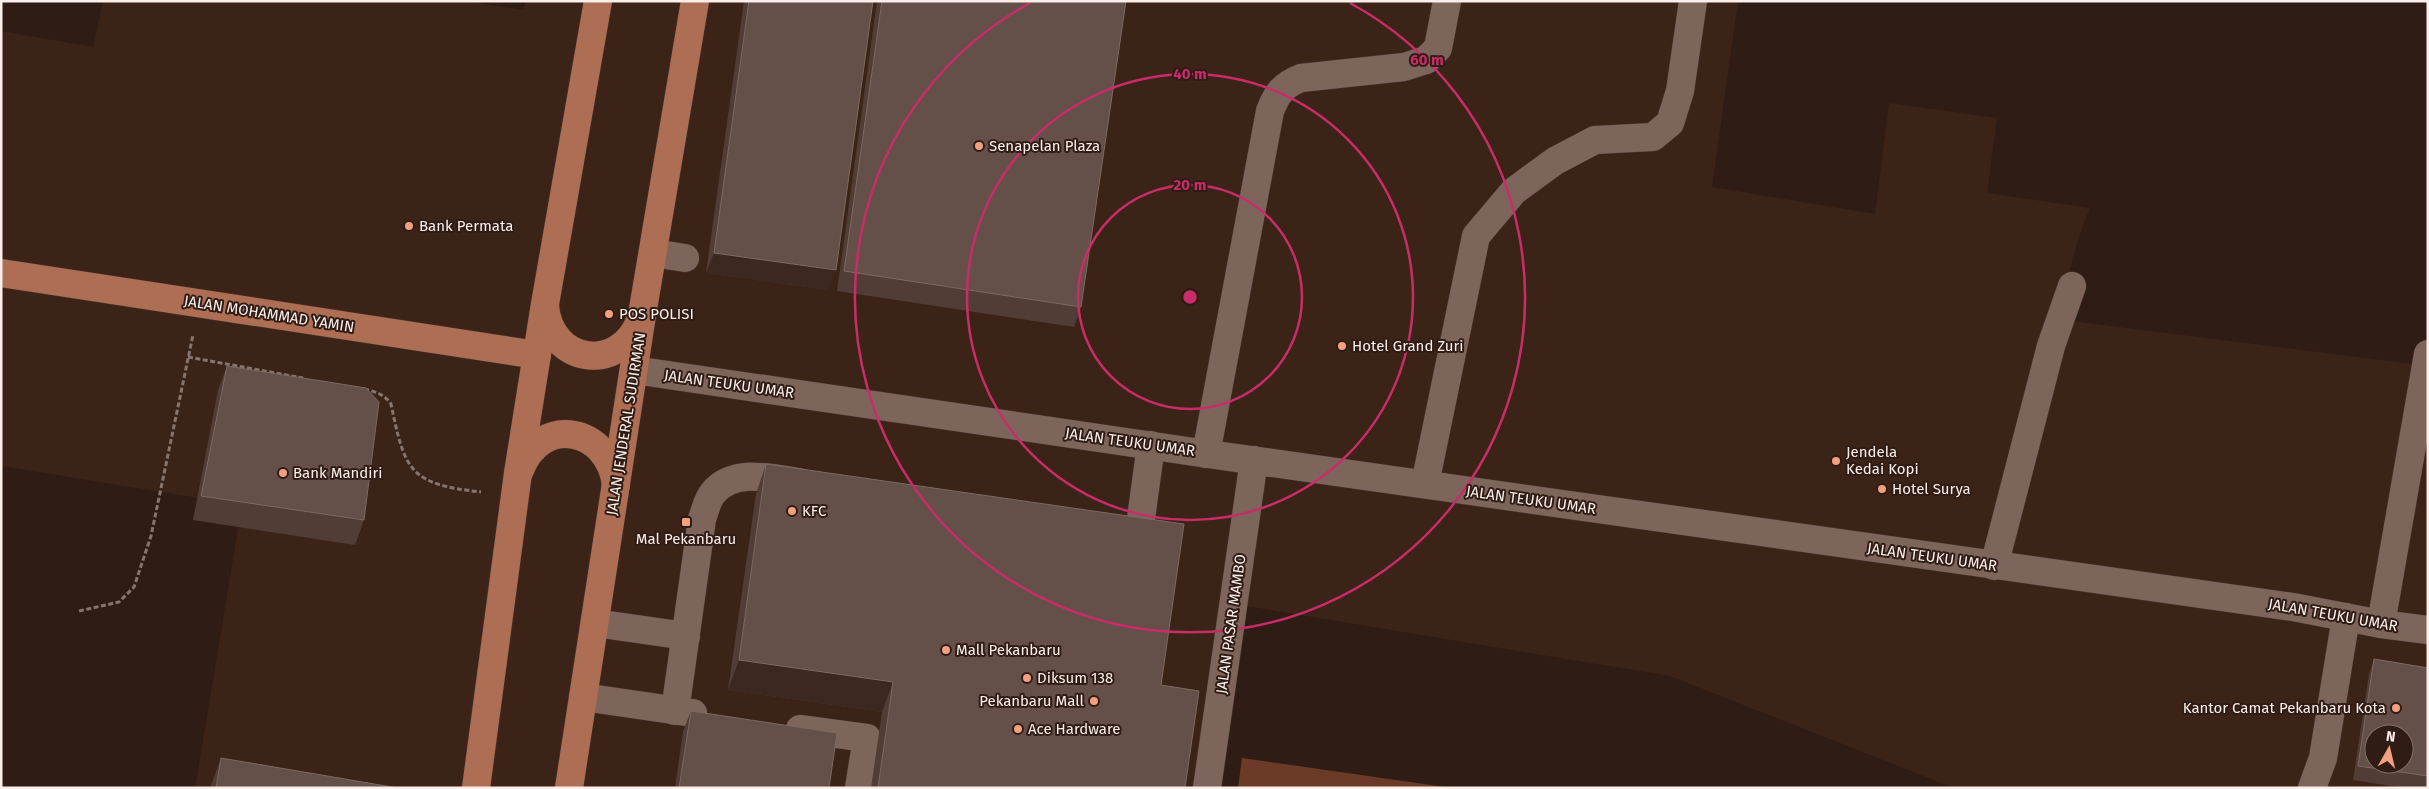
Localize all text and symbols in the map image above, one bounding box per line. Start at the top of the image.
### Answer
text: 60 m [1410,51,1444,69]
text: 40 m [1173,65,1207,83]
place label: Senapelan Plaza [989,137,1100,155]
marker: Senapelan Plaza [973,140,985,152]
text: 20 m [1174,176,1206,194]
place label: Bank Permata [419,217,513,235]
marker: Bank Permata [403,220,415,232]
centre of rings [1181,288,1199,306]
street label: JALAN MOHAMMAD YAMIN [183,292,355,336]
place label: POS POLISI [619,305,694,323]
marker: POS POLISI [603,308,615,320]
street label: JALAN JENDERAL SUDIRMAN [603,331,649,517]
place label: Hotel Grand Zuri [1352,337,1464,355]
marker: Hotel Grand Zuri [1336,340,1348,352]
street label: JALAN TEUKU UMAR [663,366,795,402]
street label: JALAN TEUKU UMAR [1064,424,1196,460]
place label: Jendela Kedai Kopi [1846,443,1919,478]
marker: Jendela Kedai Kopi [1830,455,1842,467]
place label: Bank Mandiri [293,464,383,482]
marker: Bank Mandiri [277,467,289,479]
place label: Hotel Surya [1892,480,1971,498]
street label: JALAN TEUKU UMAR [1465,482,1597,518]
marker: Hotel Surya [1876,483,1888,495]
place label: KFC [802,502,827,520]
marker: KFC [786,505,798,517]
marker: Mal Pekanbaru [680,516,692,528]
place label: Mal Pekanbaru [636,530,736,548]
street label: JALAN TEUKU UMAR [1866,539,1998,575]
street label: JALAN PASAR MAMBO [1212,553,1250,695]
street label: JALAN TEUKU UMAR [2267,595,2399,635]
place label: Mall Pekanbaru [956,641,1061,659]
marker: Mall Pekanbaru [940,644,952,656]
place label: Diksum 138 [1037,669,1113,687]
marker: Diksum 138 [1021,672,1033,684]
place label: Pekanbaru Mall [979,692,1085,710]
marker: Pekanbaru Mall [1088,695,1100,707]
place label: Kantor Camat Pekanbaru Kota [2183,699,2386,717]
marker: Kantor Camat Pekanbaru Kota [2390,702,2402,714]
place label: Ace Hardware [1028,720,1121,738]
marker: Ace Hardware [1012,723,1024,735]
north arrow [2364,724,2414,774]
text: N [2385,728,2397,746]

